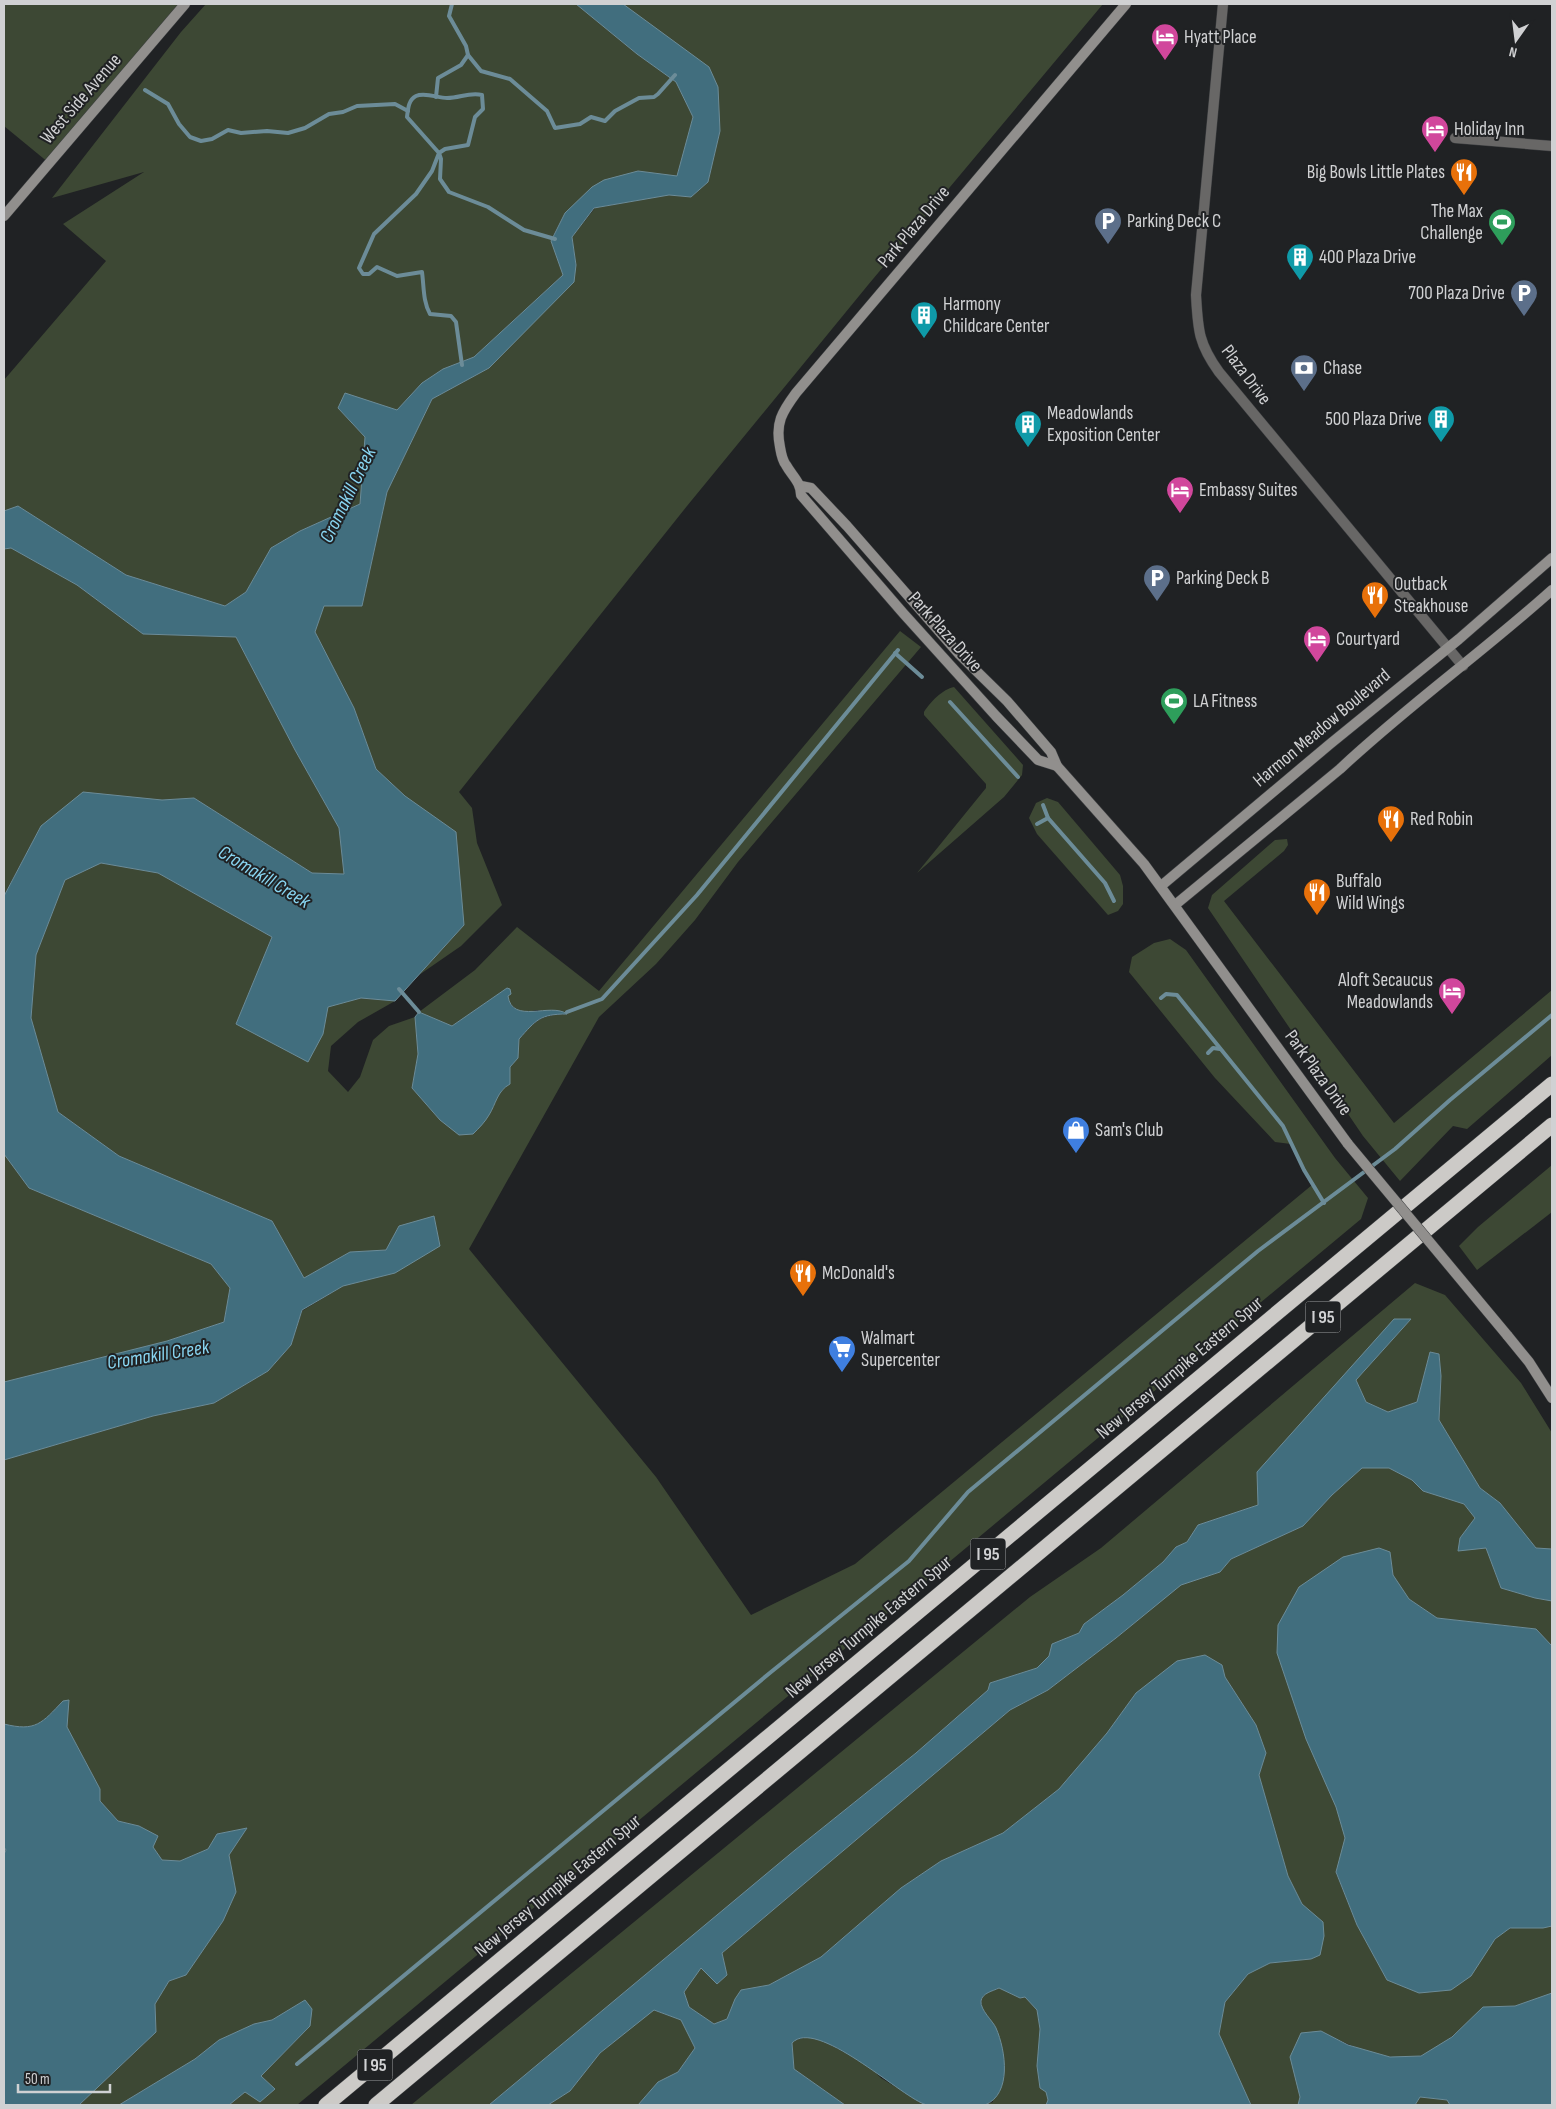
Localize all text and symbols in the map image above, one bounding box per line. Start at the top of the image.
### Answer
north arrow [1491,15,1541,65]
hotel icon: Hyatt Place [1150,22,1180,61]
place label: Hyatt Place [1184,26,1257,49]
text: N [1507,43,1519,61]
street label: West Side Avenue [36,49,126,149]
hotel icon: Holiday Inn [1420,114,1450,153]
place label: Holiday Inn [1454,118,1525,141]
restaurant icon: Big Bowls Little Plates [1449,157,1479,196]
place label: Big Bowls Little Plates [1307,161,1445,184]
street label: Park Plaza Drive [873,181,955,273]
place label: The Max Challenge [1420,200,1483,245]
parking icon: Parking Deck C [1093,206,1123,245]
sports icon: The Max Challenge [1487,207,1517,246]
place label: Parking Deck C [1127,210,1221,233]
building icon: 400 Plaza Drive [1285,242,1315,281]
place label: 400 Plaza Drive [1319,246,1416,269]
parking icon: 700 Plaza Drive [1509,278,1539,317]
place label: 700 Plaza Drive [1408,282,1505,305]
place label: Harmony Childcare Center [943,293,1050,338]
building icon: Harmony Childcare Center [909,300,939,339]
street label: Plaza Drive [1216,340,1276,410]
bank icon: Chase [1289,353,1319,392]
place label: Chase [1323,357,1362,380]
place label: Meadowlands Exposition Center [1047,402,1161,447]
building icon: 500 Plaza Drive [1426,404,1456,443]
place label: 500 Plaza Drive [1325,408,1422,431]
building icon: Meadowlands Exposition Center [1013,409,1043,448]
water label: Cromakill Creek [315,443,382,547]
hotel icon: Embassy Suites [1165,475,1195,514]
place label: Embassy Suites [1199,479,1298,502]
parking icon: Parking Deck B [1142,563,1172,602]
place label: Parking Deck B [1176,567,1269,590]
place label: Outback Steakhouse [1394,573,1468,618]
restaurant icon: Outback Steakhouse [1360,580,1390,619]
street label: Park Plaza Drive [903,587,987,677]
hotel icon: Courtyard [1302,624,1332,663]
place label: Courtyard [1336,628,1400,651]
street label: Harmon Meadow Boulevard [1249,664,1395,792]
sports icon: LA Fitness [1159,686,1189,725]
place label: LA Fitness [1193,690,1258,713]
restaurant icon: Red Robin [1376,804,1406,843]
place label: Red Robin [1410,808,1473,831]
water label: Cromakill Creek [214,840,315,914]
place label: Buffalo Wild Wings [1336,870,1405,915]
restaurant icon: Buffalo Wild Wings [1302,877,1332,916]
place label: Aloft Secaucus Meadowlands [1337,969,1433,1014]
hotel icon: Aloft Secaucus Meadowlands [1437,976,1467,1015]
street label: Park Plaza Drive [1279,1026,1357,1120]
shop icon: Sam's Club [1061,1115,1091,1154]
place label: Sam's Club [1095,1119,1163,1142]
restaurant icon: McDonald's [788,1258,818,1297]
place label: McDonald's [822,1262,895,1285]
street label: New Jersey Turnpike Eastern Spur [1092,1291,1268,1444]
road number: I 95 [1306,1301,1340,1332]
place label: Walmart Supercenter [861,1327,940,1372]
supermarket icon: Walmart Supercenter [827,1334,857,1373]
water label: Cromakill Creek [105,1335,211,1375]
road number: I 95 [970,1538,1006,1570]
street label: New Jersey Turnpike Eastern Spur [781,1550,957,1703]
street label: New Jersey Turnpike Eastern Spur [470,1809,646,1962]
road number: I 95 [358,2050,392,2080]
scale bar [18,2062,110,2094]
text: 50 m [25,2070,50,2089]

